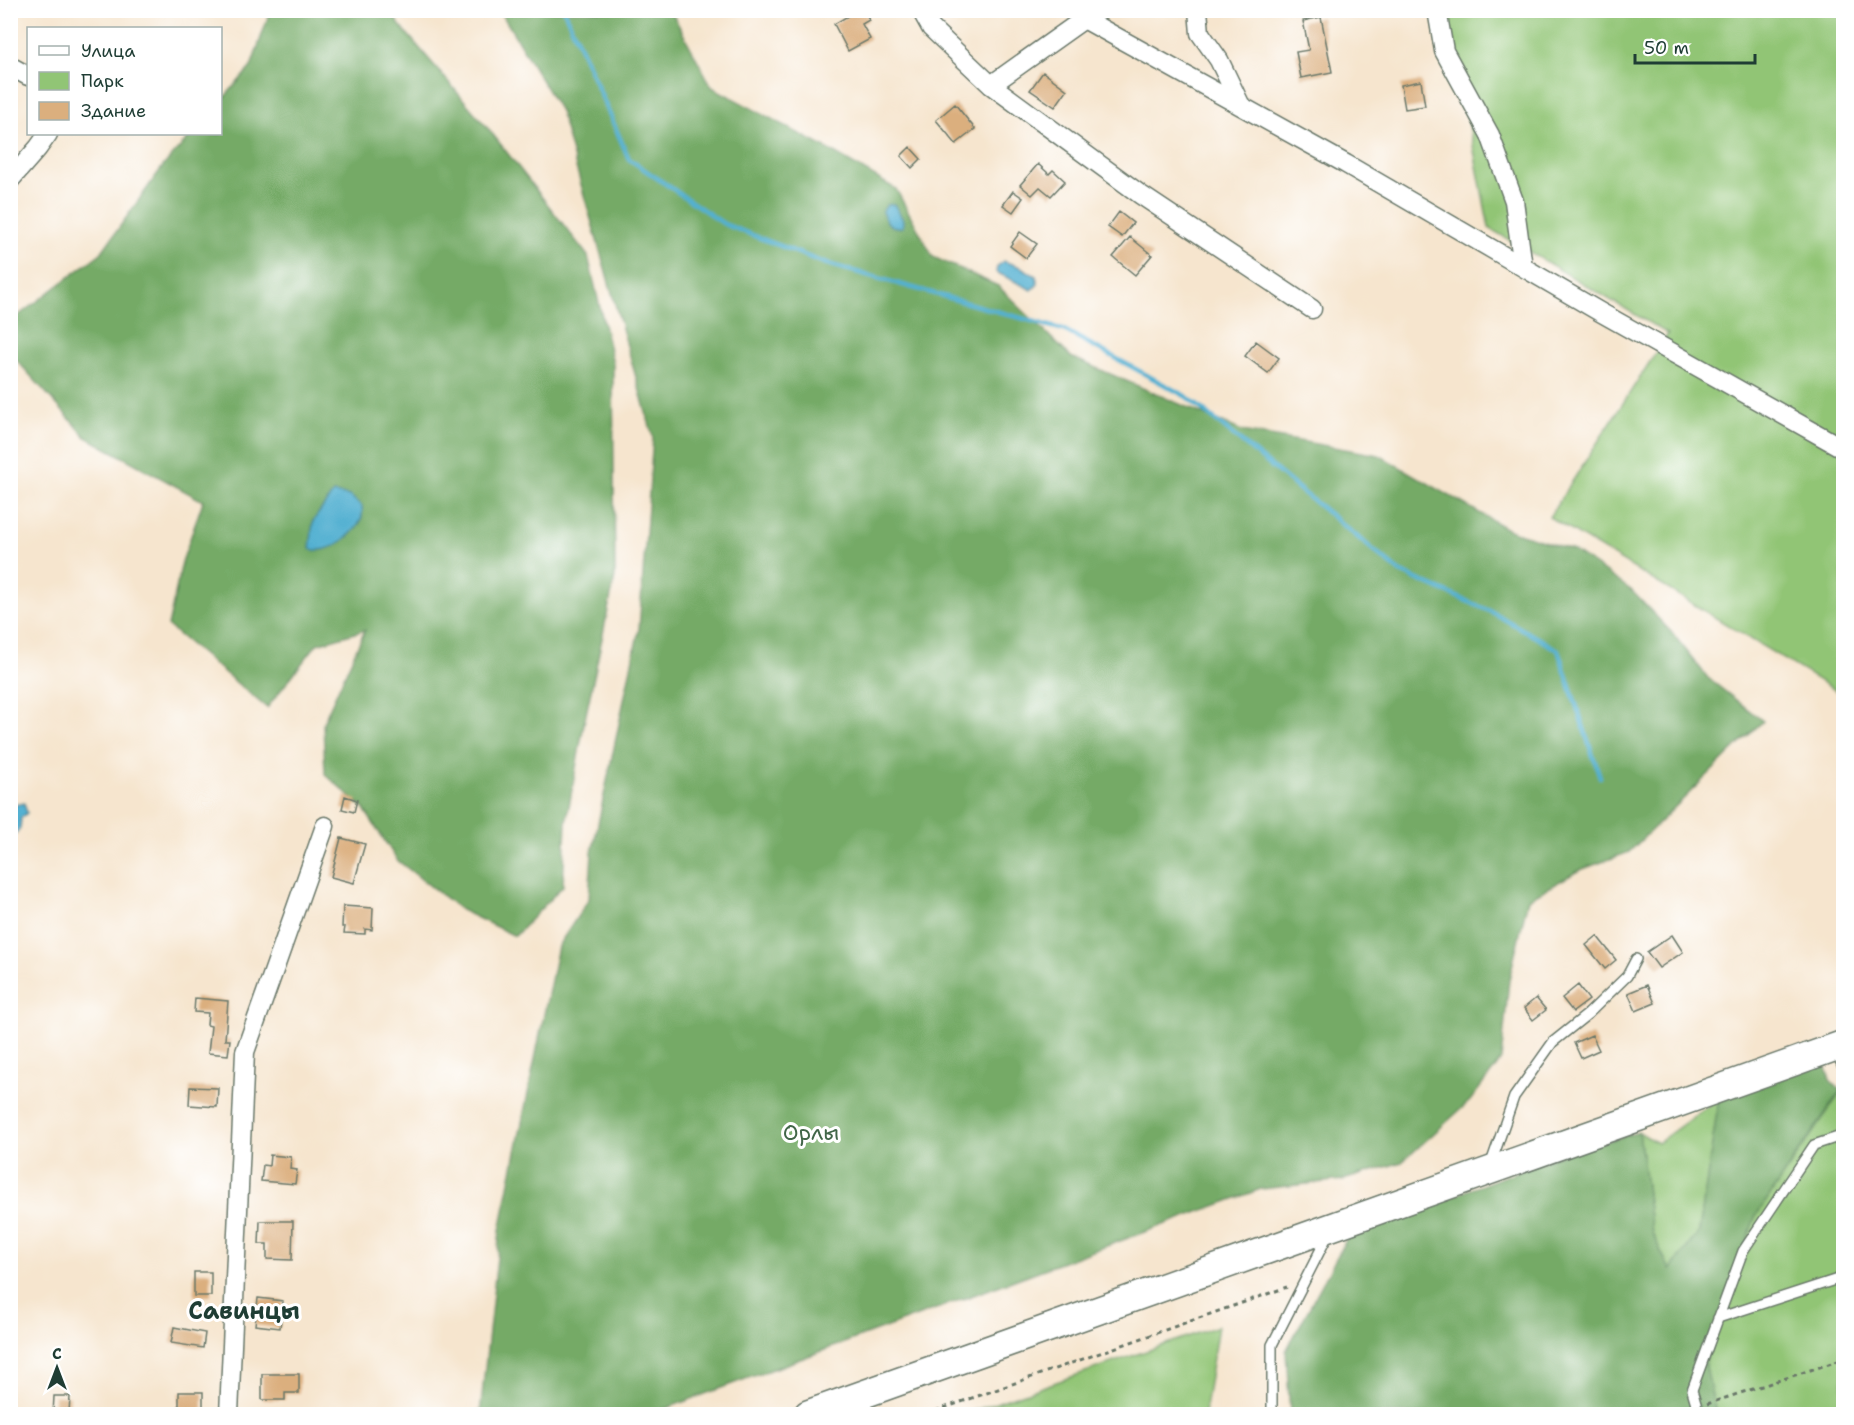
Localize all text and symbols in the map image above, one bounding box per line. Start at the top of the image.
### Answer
legend [27,27,222,135]
scale bar [1635,27,1755,65]
text: 50 m [1644,36,1689,60]
text: Улица [81,39,135,63]
text: Парк [81,69,124,93]
text: Здание [81,99,146,123]
park label: Орлы [783,1118,839,1147]
district label: Савинцы [188,1295,300,1327]
north arrow [27,1338,87,1398]
text: С [52,1343,62,1364]

